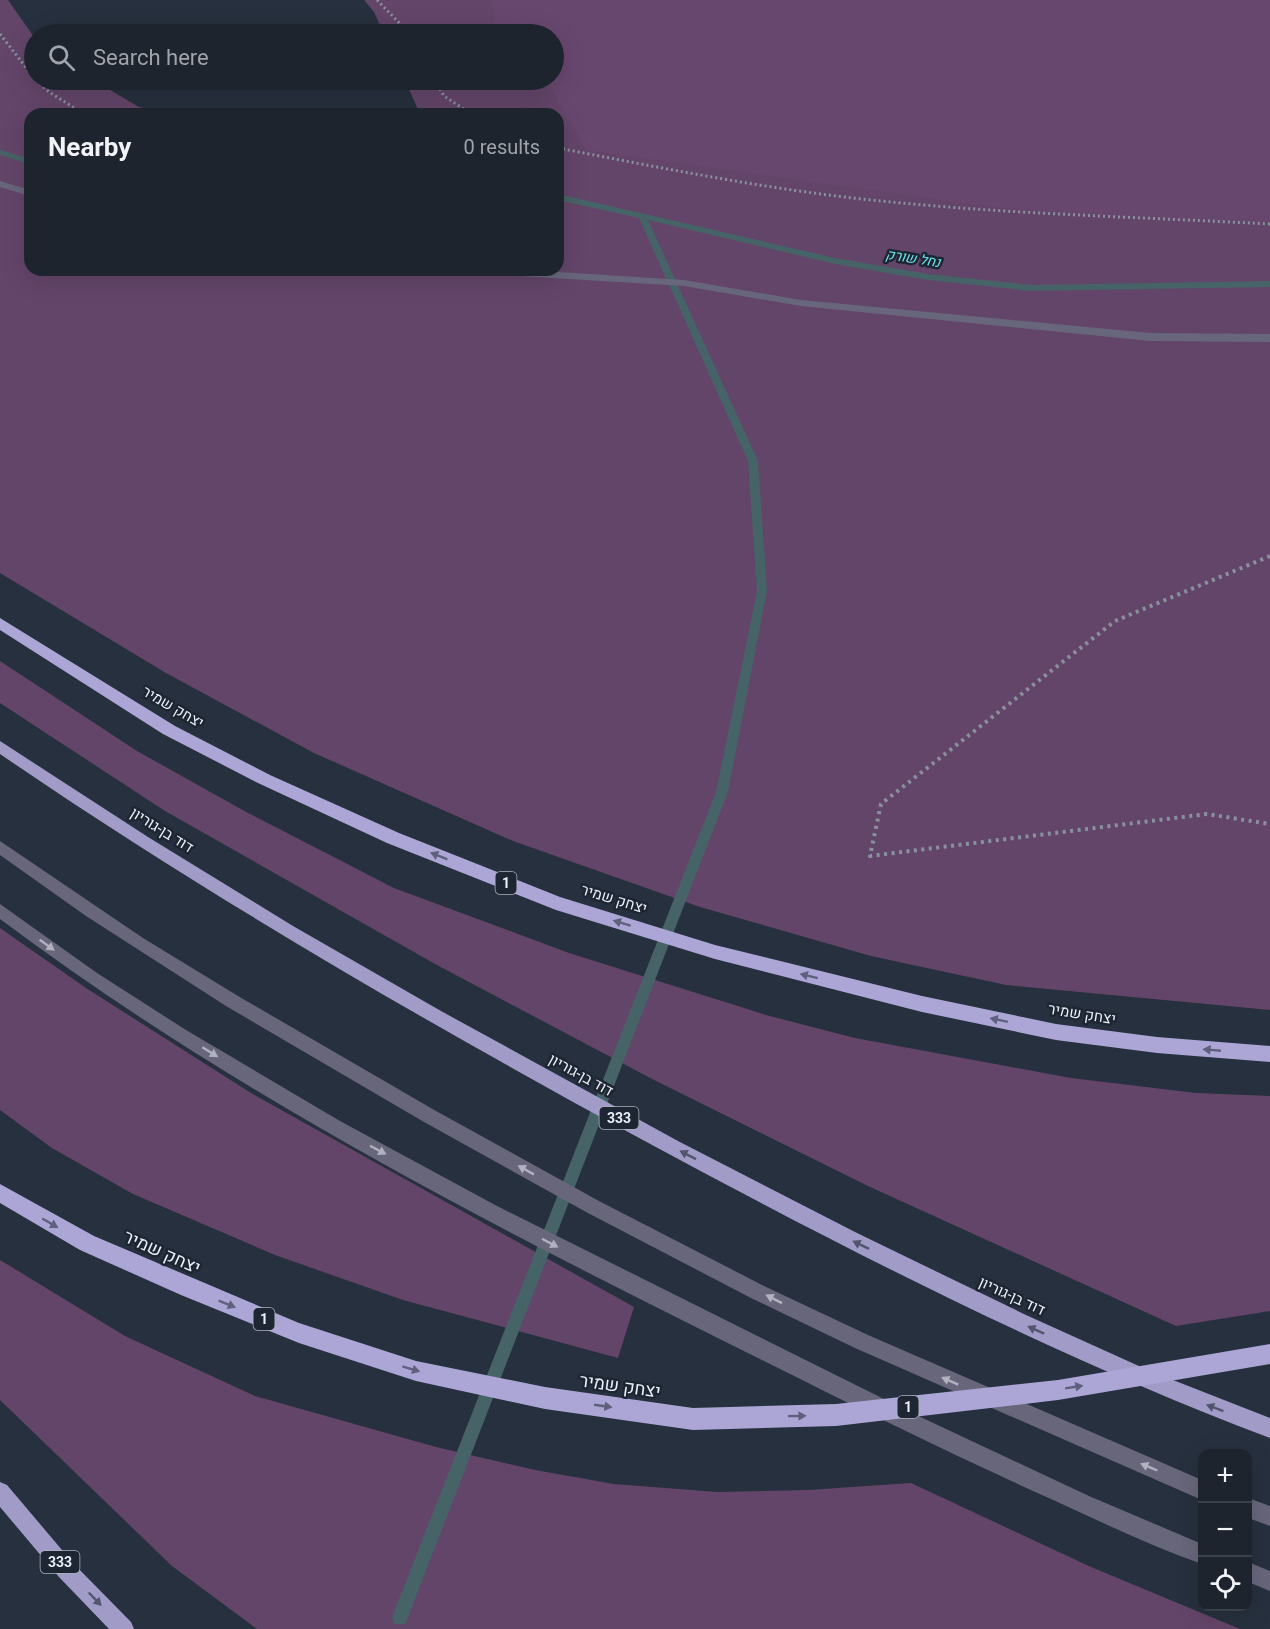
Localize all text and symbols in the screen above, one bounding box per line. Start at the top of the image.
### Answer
search box [24,24,564,90]
icon: search [45,41,78,74]
text: Search here [93,45,209,70]
text: Nearby [48,132,131,162]
text: 0 results [464,135,540,159]
water label: נחל שורק [885,246,942,270]
street label: יצחק שמיר [139,682,207,732]
street label: דוד בן-גוריון [127,804,197,857]
one-way arrow [429,851,447,861]
road number: 1 [496,872,516,894]
street label: יצחק שמיר [579,880,649,918]
one-way arrow [613,918,631,927]
one-way arrow [40,938,55,950]
one-way arrow [800,971,818,980]
street label: יצחק שמיר [1047,1000,1117,1028]
one-way arrow [989,1015,1008,1024]
one-way arrow [1202,1045,1221,1055]
one-way arrow [202,1047,218,1058]
street label: דוד בן-גוריון [546,1050,617,1100]
road number: 333 [600,1107,638,1129]
one-way arrow [370,1145,387,1155]
one-way arrow [679,1150,696,1160]
one-way arrow [517,1165,534,1175]
one-way arrow [42,1217,59,1227]
street label: יצחק שמיר [121,1225,204,1278]
one-way arrow [542,1238,559,1248]
one-way arrow [852,1240,869,1249]
street label: דוד בן-גוריון [976,1273,1048,1319]
one-way arrow [765,1294,782,1304]
one-way arrow [219,1299,237,1309]
road number: 1 [254,1308,274,1330]
one-way arrow [1028,1325,1045,1334]
one-way arrow [402,1365,420,1374]
street label: יצחק שמיר [578,1369,662,1402]
one-way arrow [942,1377,959,1386]
one-way arrow [1065,1382,1084,1391]
road number: 1 [898,1396,918,1418]
one-way arrow [593,1402,612,1411]
one-way arrow [1206,1402,1224,1412]
one-way arrow [787,1411,806,1421]
map controls [1198,1449,1252,1611]
button: + [1198,1449,1252,1503]
one-way arrow [1139,1462,1157,1472]
button: − [1198,1503,1252,1557]
road number: 333 [40,1551,80,1573]
button: locate [1198,1557,1252,1611]
one-way arrow [87,1591,101,1605]

